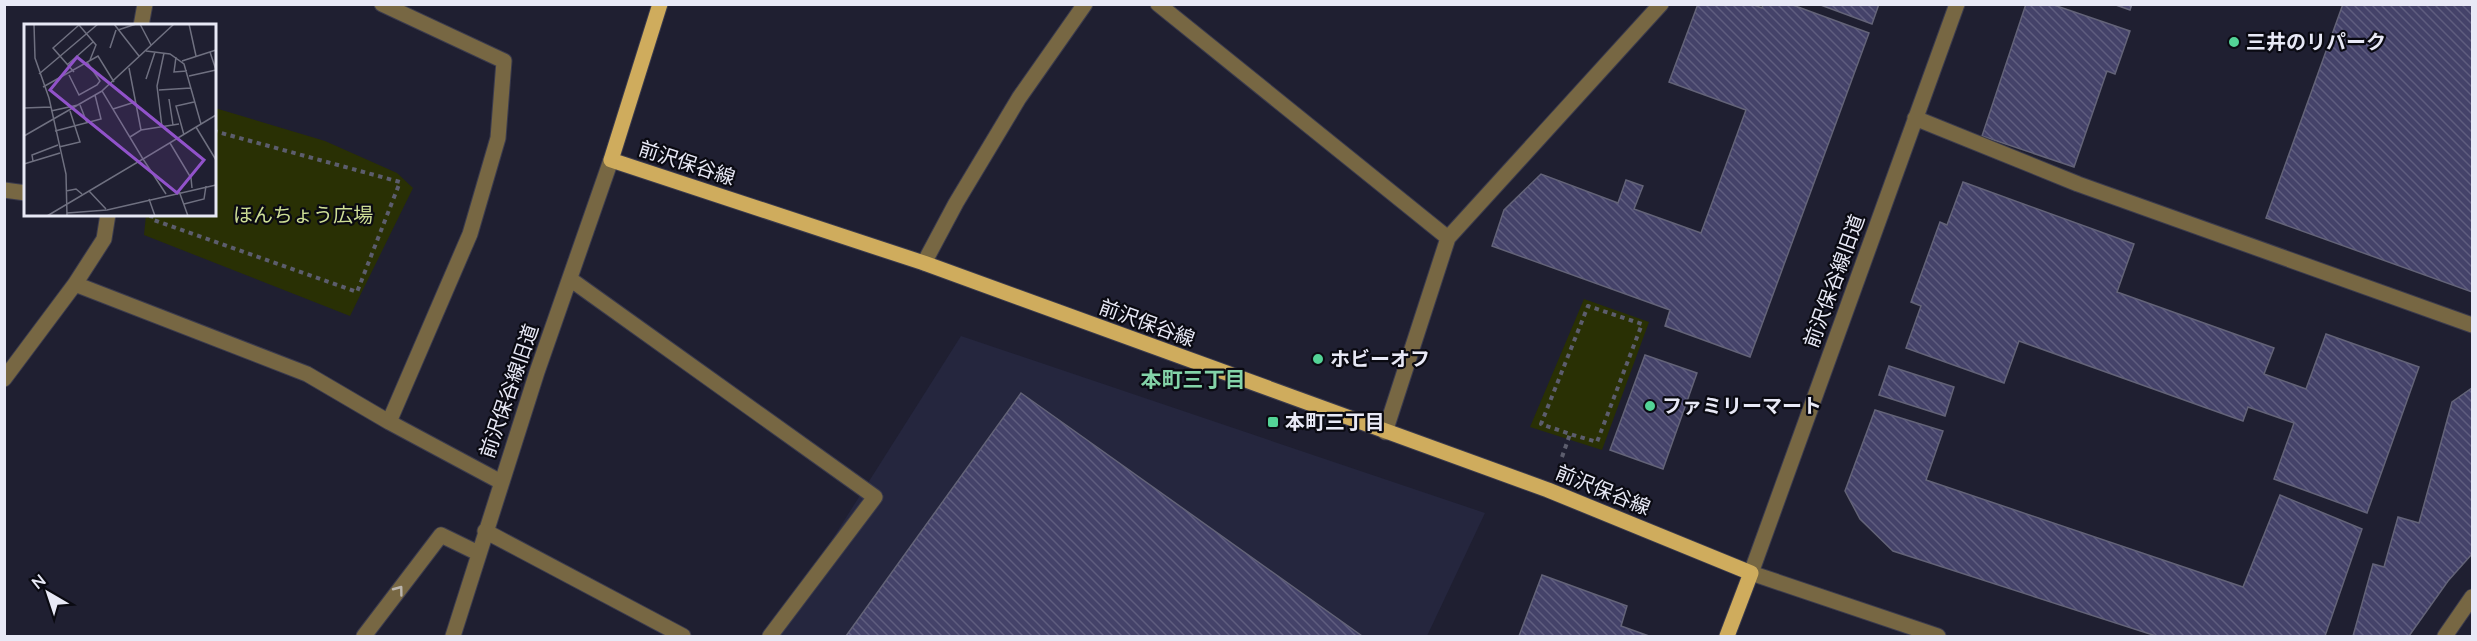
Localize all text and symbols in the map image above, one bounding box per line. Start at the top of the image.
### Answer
inset map [24,24,216,216]
place label: 三井のリパーク [2246,29,2386,53]
marker: 三井のリパーク [2227,35,2241,49]
street label: 前沢保谷線 [636,135,739,189]
park label: ほんちょう広場 [233,202,373,226]
street label: 前沢保谷線旧道 [1798,211,1868,351]
street label: 前沢保谷線 [1096,294,1198,350]
street label: 前沢保谷線旧道 [474,321,542,461]
place label: ホビーオフ [1330,346,1430,370]
marker: ホビーオフ [1311,352,1325,366]
district label: 本町三丁目 [1141,366,1246,391]
place label: ファミリーマート [1662,393,1822,417]
marker: ファミリーマート [1643,399,1657,413]
place label: 本町三丁目 [1285,409,1385,433]
marker: 本町三丁目 [1266,415,1280,429]
street label: 前沢保谷線 [1553,459,1654,519]
north arrow [18,563,78,623]
text: N [27,570,49,592]
one-way arrow [392,586,403,597]

